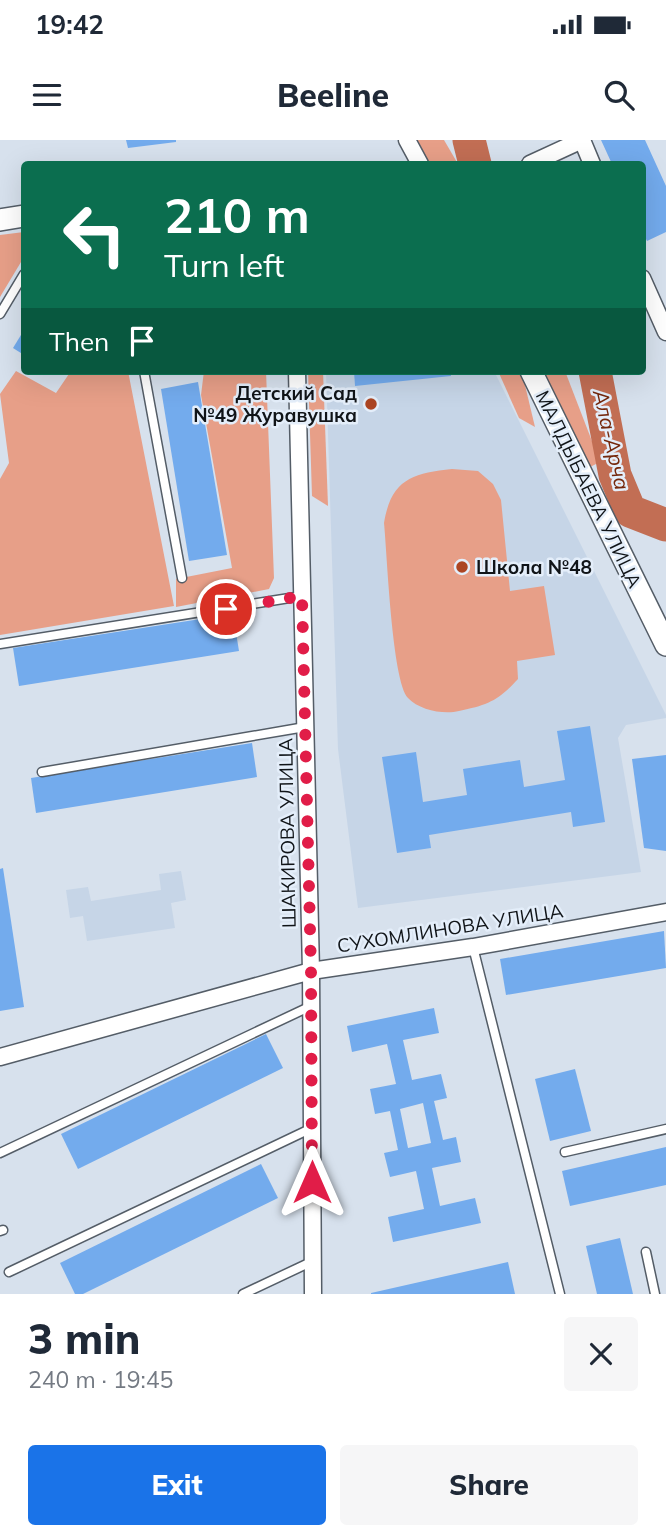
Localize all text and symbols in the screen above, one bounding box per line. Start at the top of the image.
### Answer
text: 19:42 [35,8,104,41]
text: Beeline [277,75,389,115]
icon: menu [28,76,66,114]
icon: search [600,76,638,114]
text: 210 m [164,184,310,245]
icon: left [49,189,140,280]
text: Turn left [164,245,284,285]
icon: arrive [123,322,161,360]
text: Then [49,325,109,358]
place label: Детский Сад №49 Журавушка [193,381,357,427]
street label: МАЛДЫБАЕВА УЛИЦА [531,386,647,592]
water label: Ала-Арча [588,386,636,493]
marker: Детский Сад №49 Журавушка [363,396,379,412]
place label: Школа №48 [476,555,592,579]
marker: Школа №48 [454,559,470,575]
pin [196,579,256,639]
icon: arrive [207,590,245,628]
street label: ШАКИРОВА УЛИЦА [273,738,301,928]
street label: СУХОМЛИНОВА УЛИЦА [335,898,565,958]
position arrow [275,1145,349,1219]
text: 3 min [28,1312,141,1365]
button: close [564,1317,638,1391]
text: 240 m · 19:45 [28,1365,173,1394]
button: Exit [28,1445,326,1525]
button: Share [340,1445,638,1525]

